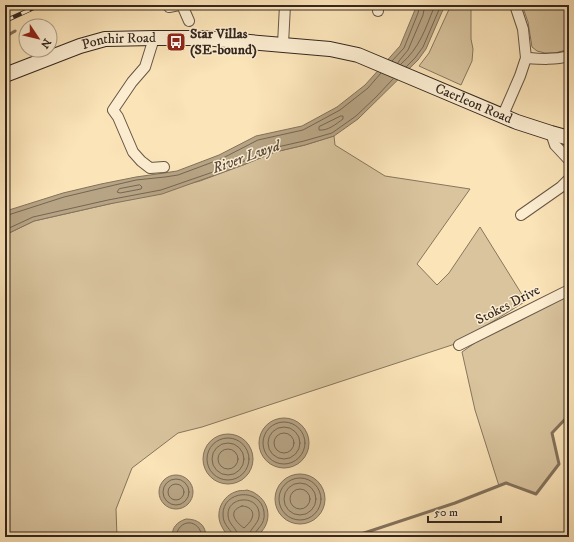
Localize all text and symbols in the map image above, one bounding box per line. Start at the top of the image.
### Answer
north arrow [18,18,58,58]
place label: Star Villas (SE-bound) [190,25,257,59]
street label: Ponthir Road [80,29,156,54]
bus stop icon: Star Villas (SE-bound) [165,31,187,53]
text: N [37,35,54,51]
street label: Caerleon Road [432,79,515,128]
water label: River Lwyd [209,135,285,178]
street label: Stokes Drive [473,281,543,329]
scale bar [428,498,501,524]
text: 50 m [434,505,458,520]

